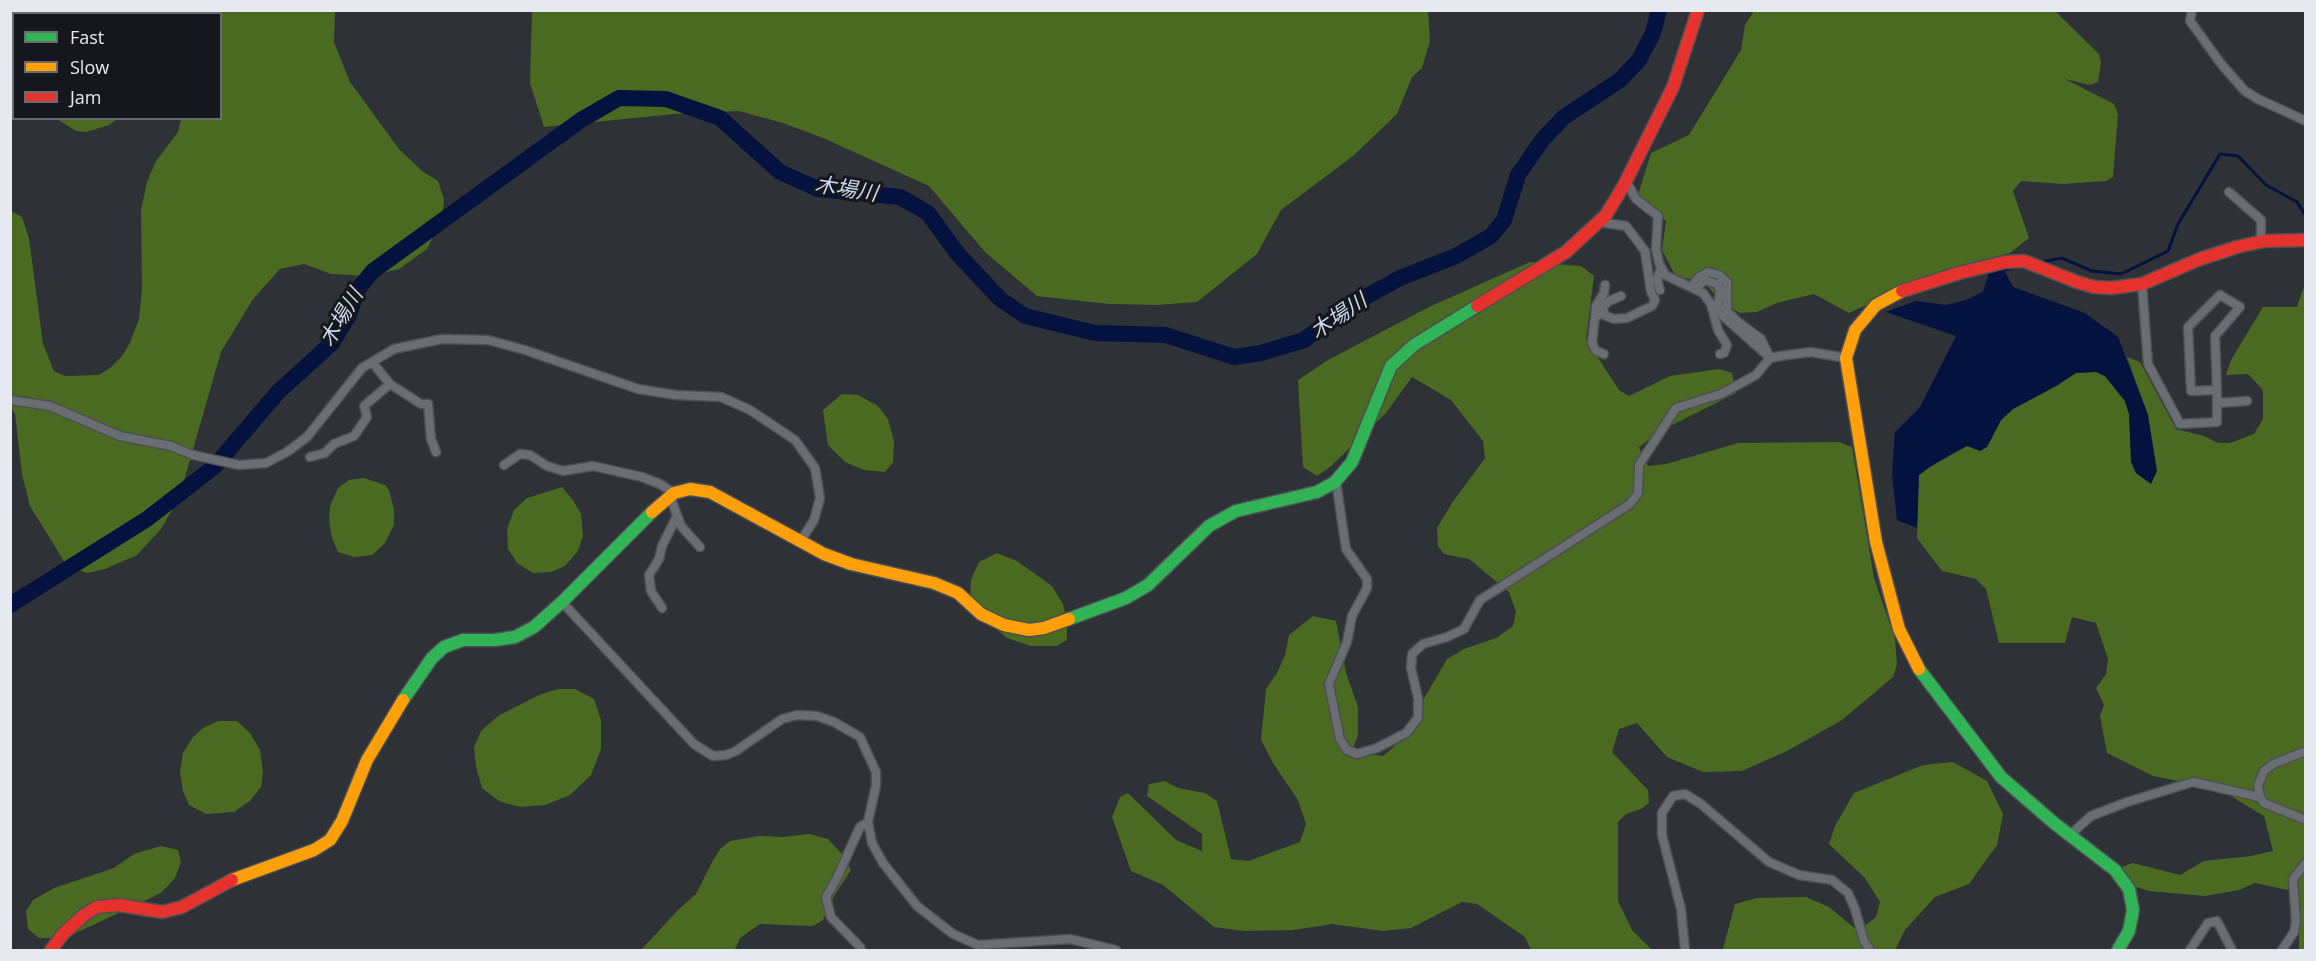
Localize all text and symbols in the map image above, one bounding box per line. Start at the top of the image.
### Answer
legend [12,12,222,120]
text: Fast [70,25,104,49]
text: Slow [70,55,109,79]
text: Jam [70,85,102,109]
water label: 木場川 [813,173,879,207]
water label: 木場川 [315,285,369,351]
water label: 木場川 [1306,289,1372,345]

